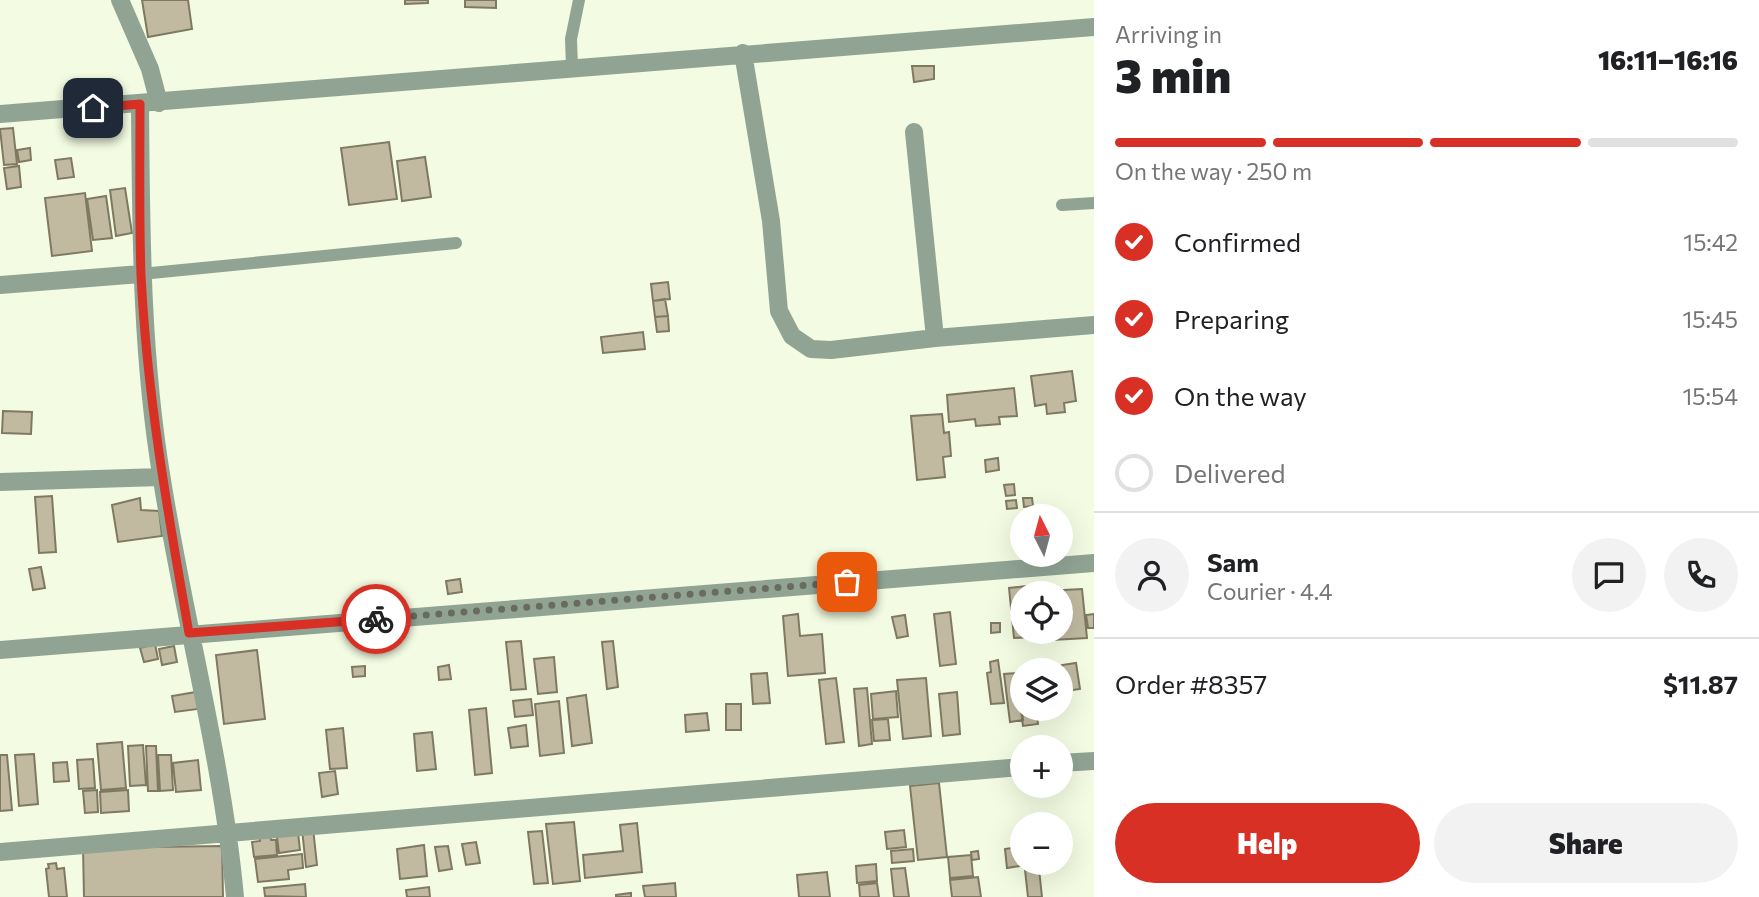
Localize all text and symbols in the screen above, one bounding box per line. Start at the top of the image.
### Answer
text: Arriving in [1115,20,1222,48]
text: 16:11–16:16 [1598,44,1738,75]
text: 3 min [1115,46,1231,102]
pin [63,78,123,138]
icon: home [74,89,112,127]
text: On the way · 250 m [1115,157,1312,185]
icon: check [1115,223,1153,261]
text: Confirmed [1174,226,1301,257]
text: 15:42 [1683,228,1738,256]
icon: check [1115,300,1153,338]
text: Preparing [1174,303,1289,334]
text: 15:45 [1683,305,1738,333]
icon: check [1115,377,1153,415]
text: On the way [1174,380,1307,411]
text: 15:54 [1683,382,1738,410]
text: Delivered [1174,457,1285,488]
north arrow [1010,504,1073,567]
map controls [1010,504,1073,875]
button: person [1115,538,1189,612]
button: chat [1572,538,1646,612]
button: phone [1664,538,1738,612]
text: Sam [1207,546,1259,577]
pin [817,552,877,612]
icon: bag [828,563,866,601]
text: Courier · 4.4 [1207,577,1333,605]
button: locate [1010,581,1073,644]
courier [341,584,411,654]
icon: bike [357,600,395,638]
button: layers [1010,658,1073,721]
text: Order #8357 [1115,668,1267,699]
text: $11.87 [1663,668,1738,699]
button: + [1010,735,1073,798]
button: Help [1115,803,1420,883]
button: Share [1434,803,1738,883]
button: − [1010,812,1073,875]

